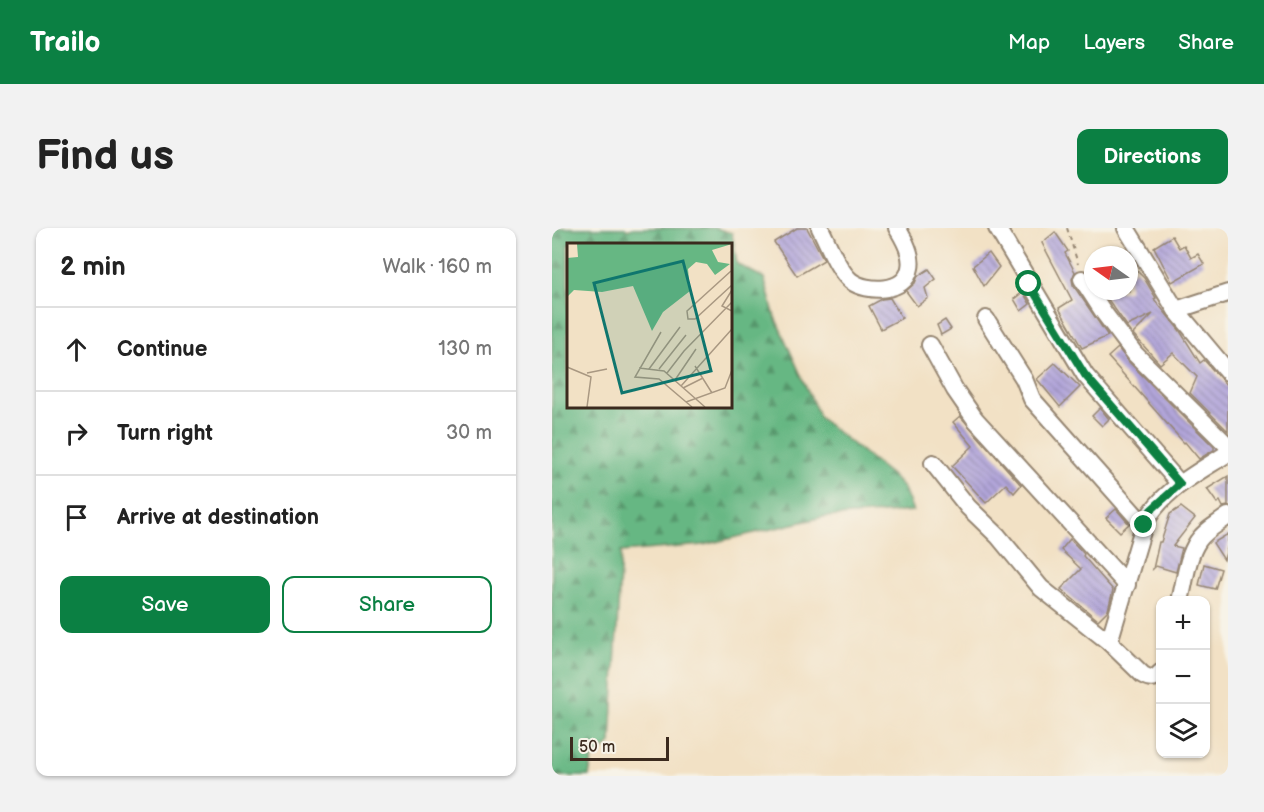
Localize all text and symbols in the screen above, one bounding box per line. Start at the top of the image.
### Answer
text: Trailo [30,26,101,59]
text: Map [1008,30,1050,55]
text: Layers [1083,30,1145,55]
text: Share [1178,30,1234,55]
button: Directions [1077,129,1228,184]
text: Find us [36,131,174,182]
inset map [567,243,732,408]
north arrow [1084,246,1138,300]
text: 2 min [60,252,126,283]
text: Walk · 160 m [383,255,492,279]
route start [1015,270,1041,296]
icon: ahead [60,333,93,366]
text: Continue [117,336,207,363]
text: 130 m [438,337,492,361]
icon: right [60,417,93,450]
text: Turn right [117,420,213,447]
text: 30 m [446,421,492,445]
icon: arrive [60,501,93,534]
text: Arrive at destination [117,504,319,531]
route end [1130,511,1156,537]
button: Save [60,576,270,633]
button: Share [282,576,492,633]
map controls [1156,596,1210,758]
button: + [1156,596,1210,650]
button: − [1156,650,1210,704]
button: layers [1156,704,1210,758]
scale bar [570,734,669,762]
text: 50 m [579,738,615,757]

